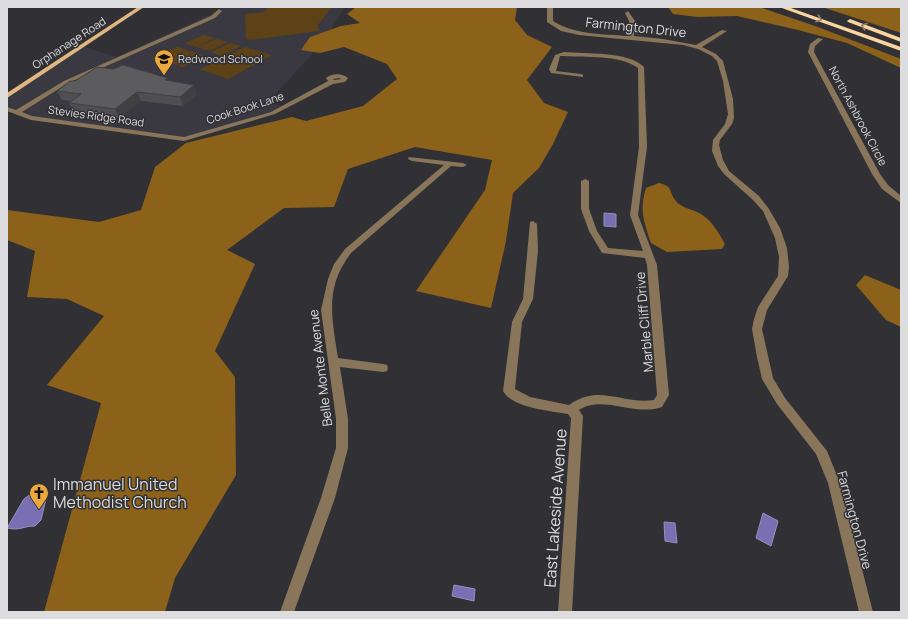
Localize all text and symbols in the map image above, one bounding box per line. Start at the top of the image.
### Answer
street label: Orphanage Road [29,13,108,72]
street label: Farmington Drive [585,13,688,41]
one-way arrow [816,14,823,23]
one-way arrow [861,23,868,31]
school or university icon: Redwood School [153,48,175,76]
place label: Redwood School [178,51,263,66]
street label: North Ashbrook Circle [826,63,891,169]
street label: Cook Book Lane [204,88,286,127]
street label: Stevies Ridge Road [47,101,145,130]
street label: Marble Cliff Drive [631,271,657,373]
street label: Belle Monte Avenue [304,308,336,428]
street label: East Lakeside Avenue [538,428,572,588]
street label: Farmington Drive [833,469,877,572]
place label: Immanuel United Methodist Church [53,473,187,513]
church icon: Immanuel United Methodist Church [28,482,50,510]

